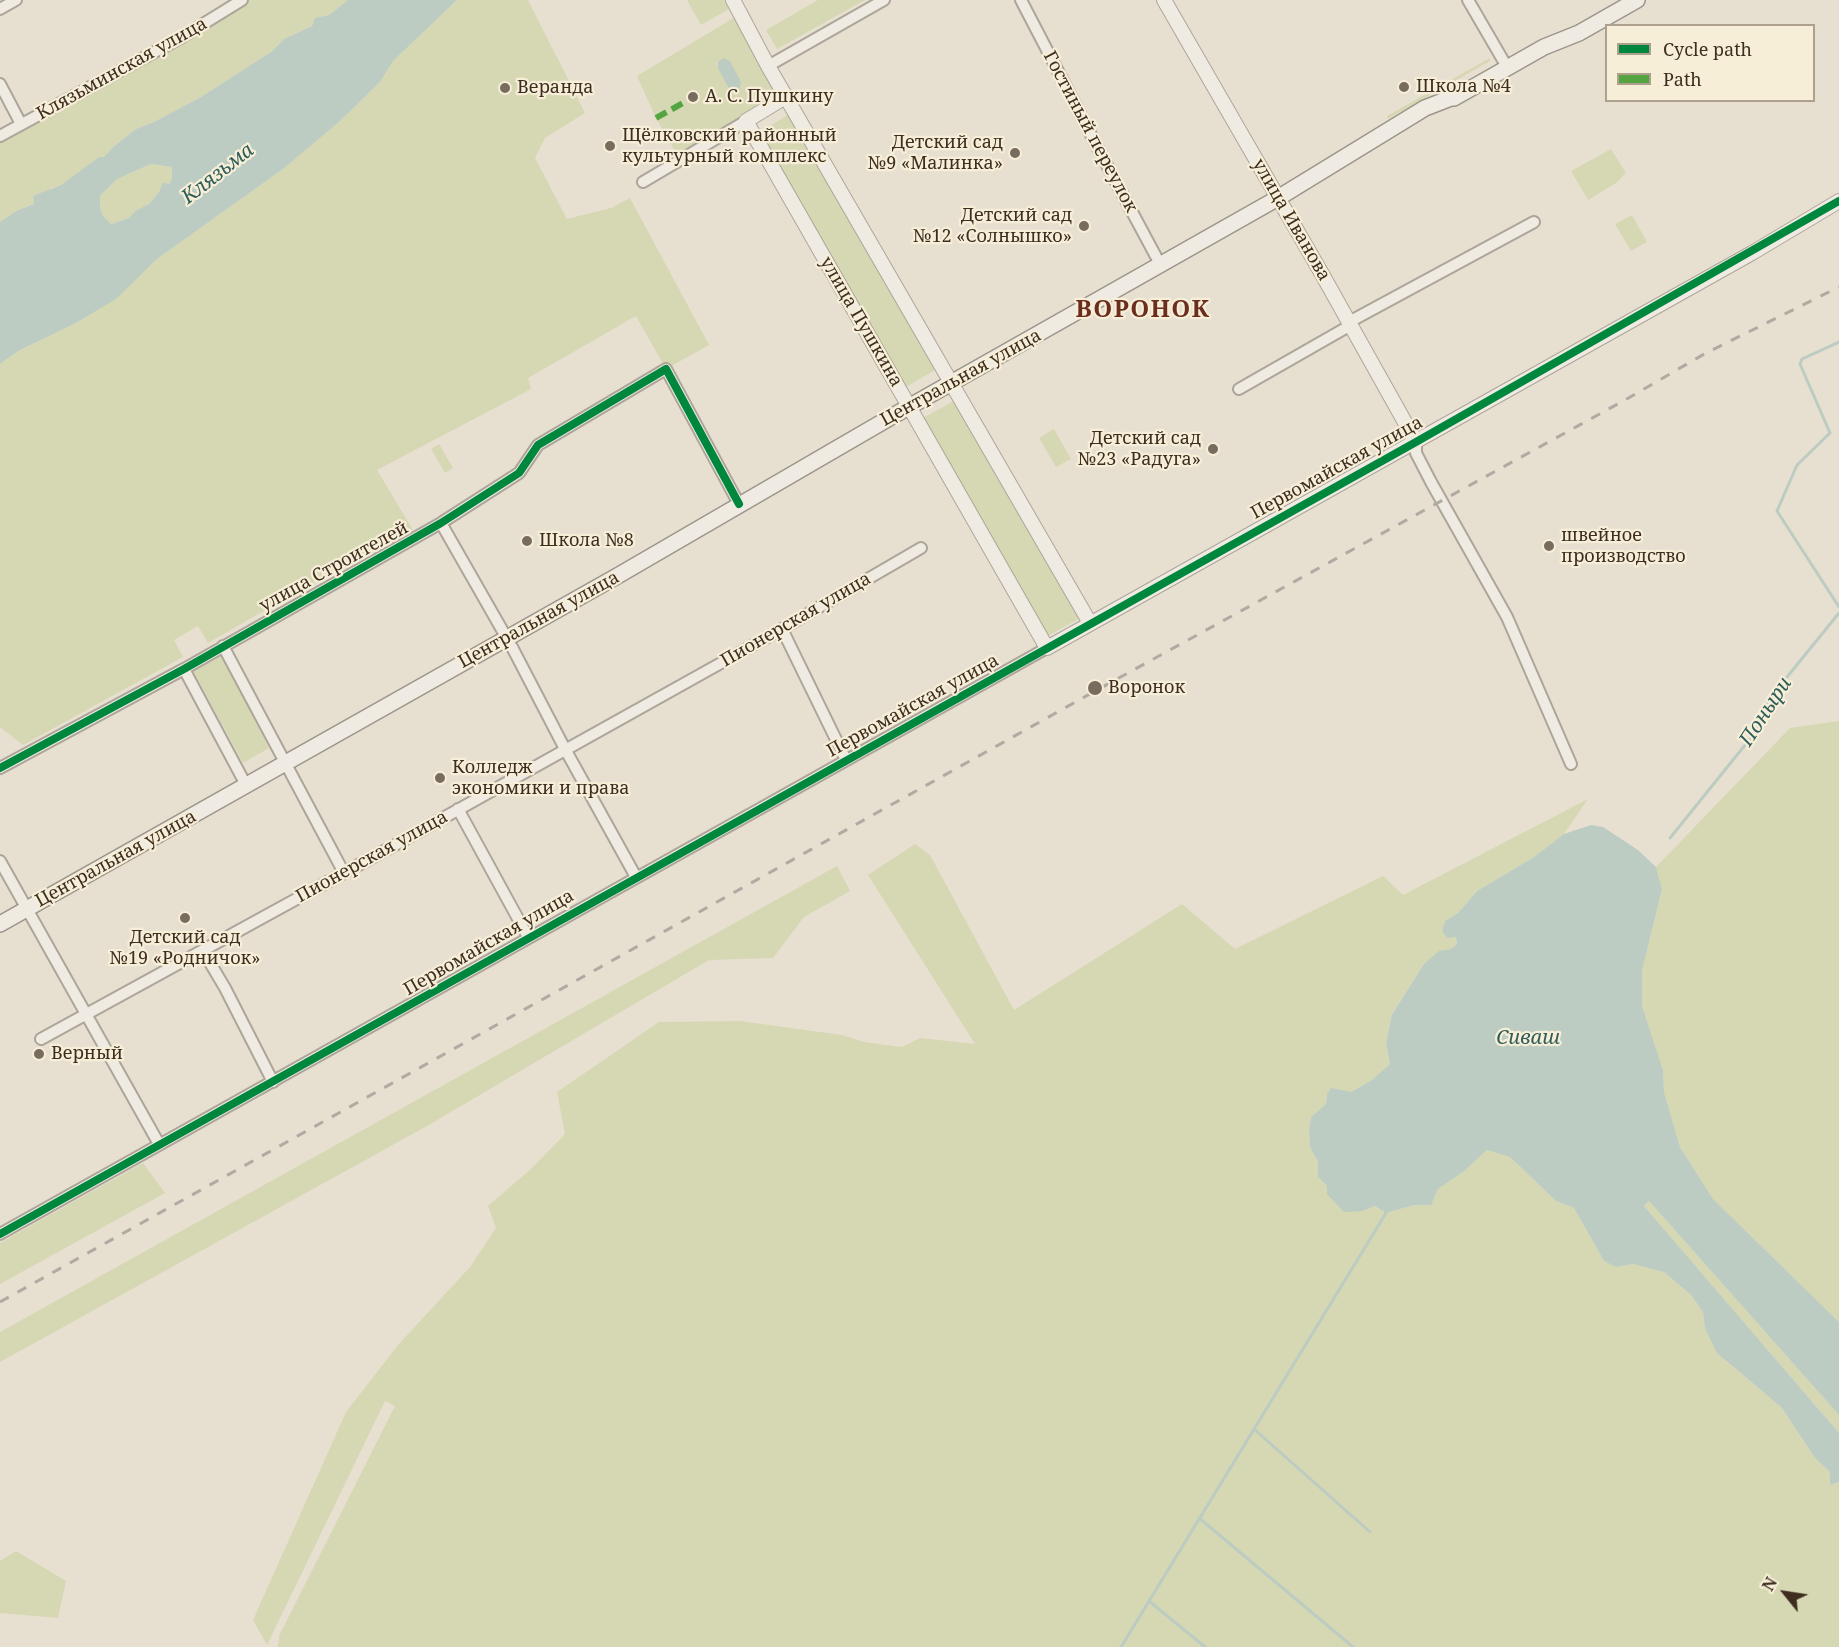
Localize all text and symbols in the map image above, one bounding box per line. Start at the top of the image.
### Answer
street label: Клязьминская улица [33,13,211,125]
legend [1605,24,1815,102]
text: Cycle path [1663,37,1752,61]
street label: Гостиный переулок [1038,48,1142,216]
text: Path [1663,67,1702,91]
place label: Школа №4 [1416,76,1511,98]
place label: Веранда [517,77,594,99]
marker: Школа №4 [1397,80,1411,94]
marker: Веранда [498,81,512,95]
place label: А. С. Пушкину [705,86,834,108]
marker: А. С. Пушкину [686,90,700,104]
place label: Щёлковский районный культурный комплекс [622,125,837,168]
place label: Детский сад №9 «Малинка» [868,132,1003,174]
water label: Клязьма [177,138,259,210]
marker: Щёлковский районный культурный комплекс [603,139,617,153]
marker: Детский сад №9 «Малинка» [1008,146,1022,160]
street label: улица Иванова [1247,155,1335,285]
place label: Детский сад №12 «Солнышко» [913,205,1072,248]
marker: Детский сад №12 «Солнышко» [1077,219,1091,233]
street label: улица Пушкина [815,253,907,391]
district label: ВОРОНОК [1075,296,1211,324]
street label: Центральная улица [877,325,1045,431]
street label: Первомайская улица [1247,412,1427,524]
place label: Детский сад №23 «Радуга» [1078,428,1201,470]
marker: Детский сад №23 «Радуга» [1206,442,1220,456]
street label: улица Строителей [256,517,412,617]
place label: швейное производство [1561,525,1686,568]
place label: Школа №8 [539,530,634,552]
marker: Школа №8 [520,534,534,548]
marker: швейное производство [1542,539,1556,553]
street label: Центральная улица [455,567,623,673]
street label: Пионерская улица [717,568,875,672]
street label: Первомайская улица [823,650,1003,762]
water label: Поныри [1735,673,1797,751]
place label: Воронок [1108,677,1185,699]
marker: Воронок [1086,679,1104,697]
place label: Колледж экономики и права [452,757,630,800]
marker: Колледж экономики и права [433,771,447,785]
street label: Центральная улица [32,806,200,912]
street label: Пионерская улица [292,806,452,908]
street label: Первомайская улица [400,885,578,1001]
marker: Детский сад №19 «Родничок» [178,911,192,925]
place label: Детский сад №19 «Родничок» [110,927,260,970]
water label: Сиваш [1496,1026,1560,1050]
place label: Верный [51,1043,123,1065]
marker: Верный [32,1047,46,1061]
north arrow [1755,1563,1815,1623]
text: N [1757,1573,1782,1595]

